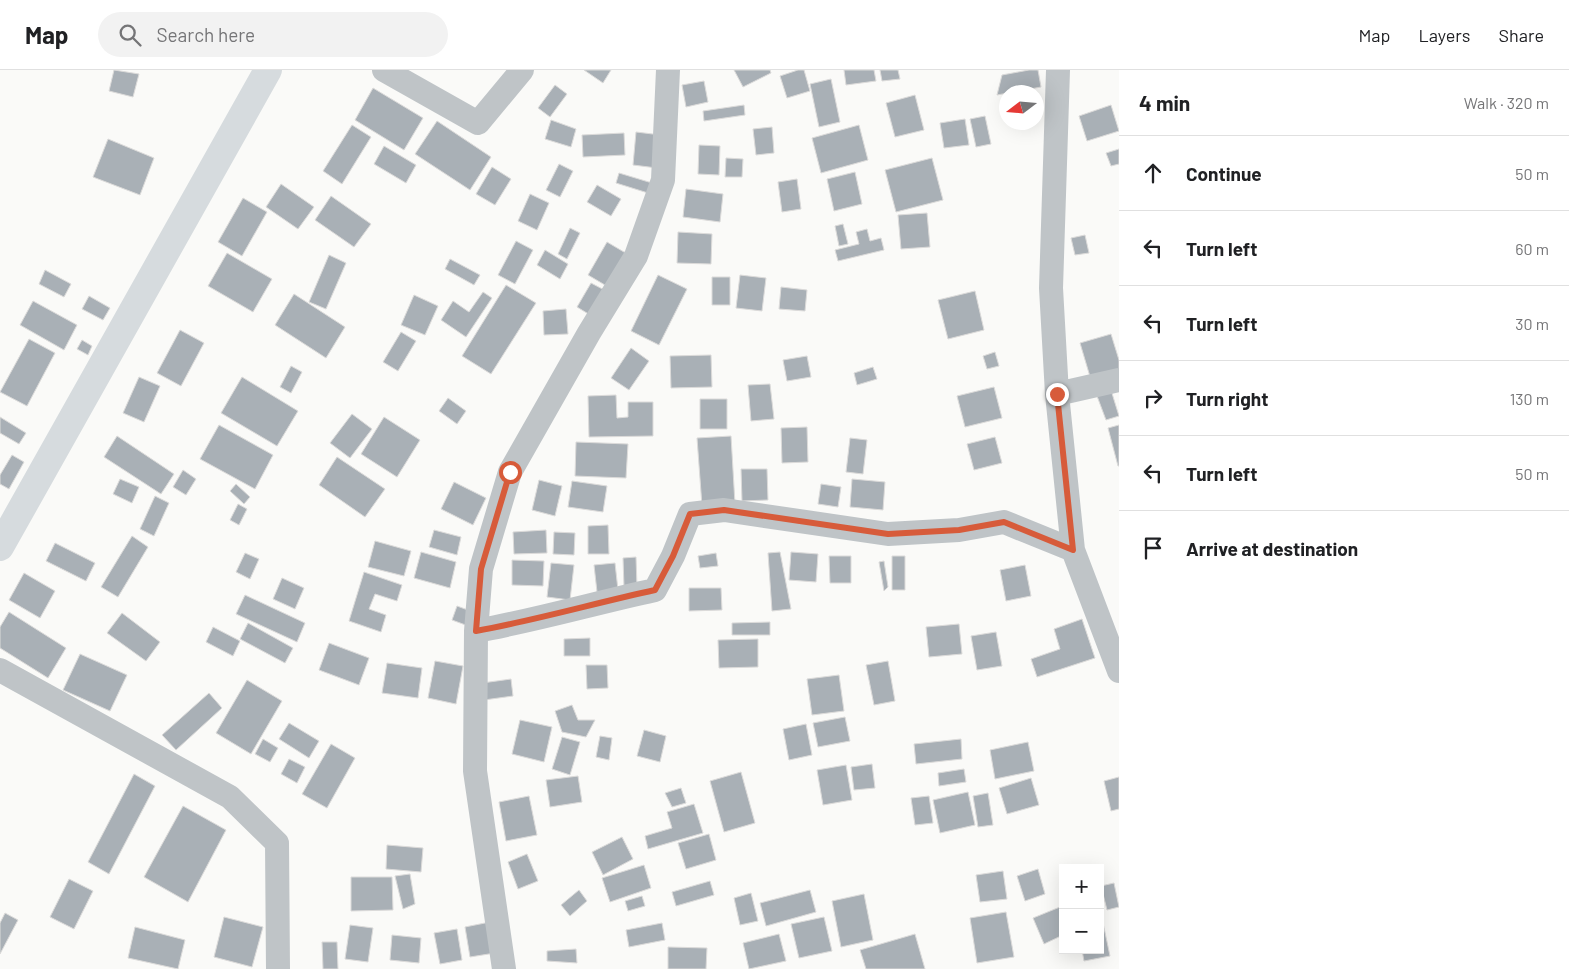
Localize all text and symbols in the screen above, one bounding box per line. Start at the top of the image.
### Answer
search box [98,12,448,57]
text: Map [25,20,68,49]
icon: search [116,21,144,49]
text: Search here [156,23,255,46]
text: Map [1358,24,1390,46]
text: Layers [1418,24,1471,46]
text: Share [1499,24,1544,46]
north arrow [999,85,1044,130]
text: 4 min [1139,90,1190,115]
text: Walk · 320 m [1464,93,1549,112]
icon: ahead [1139,159,1167,187]
text: Continue [1186,162,1262,185]
text: 50 m [1515,164,1549,183]
icon: left [1139,234,1167,262]
text: Turn left [1186,237,1257,260]
text: 60 m [1515,239,1549,258]
icon: left [1139,309,1167,337]
text: Turn left [1186,312,1257,335]
text: 30 m [1515,314,1549,333]
route end [1046,383,1069,406]
icon: right [1139,384,1167,412]
text: Turn right [1186,387,1268,410]
text: 130 m [1510,389,1549,408]
icon: left [1139,459,1167,487]
route start [499,461,522,484]
text: Turn left [1186,462,1257,485]
text: 50 m [1515,464,1549,483]
icon: arrive [1139,534,1167,562]
text: Arrive at destination [1186,537,1358,560]
map controls [1059,864,1104,954]
button: + [1059,864,1104,909]
button: − [1059,909,1104,954]

